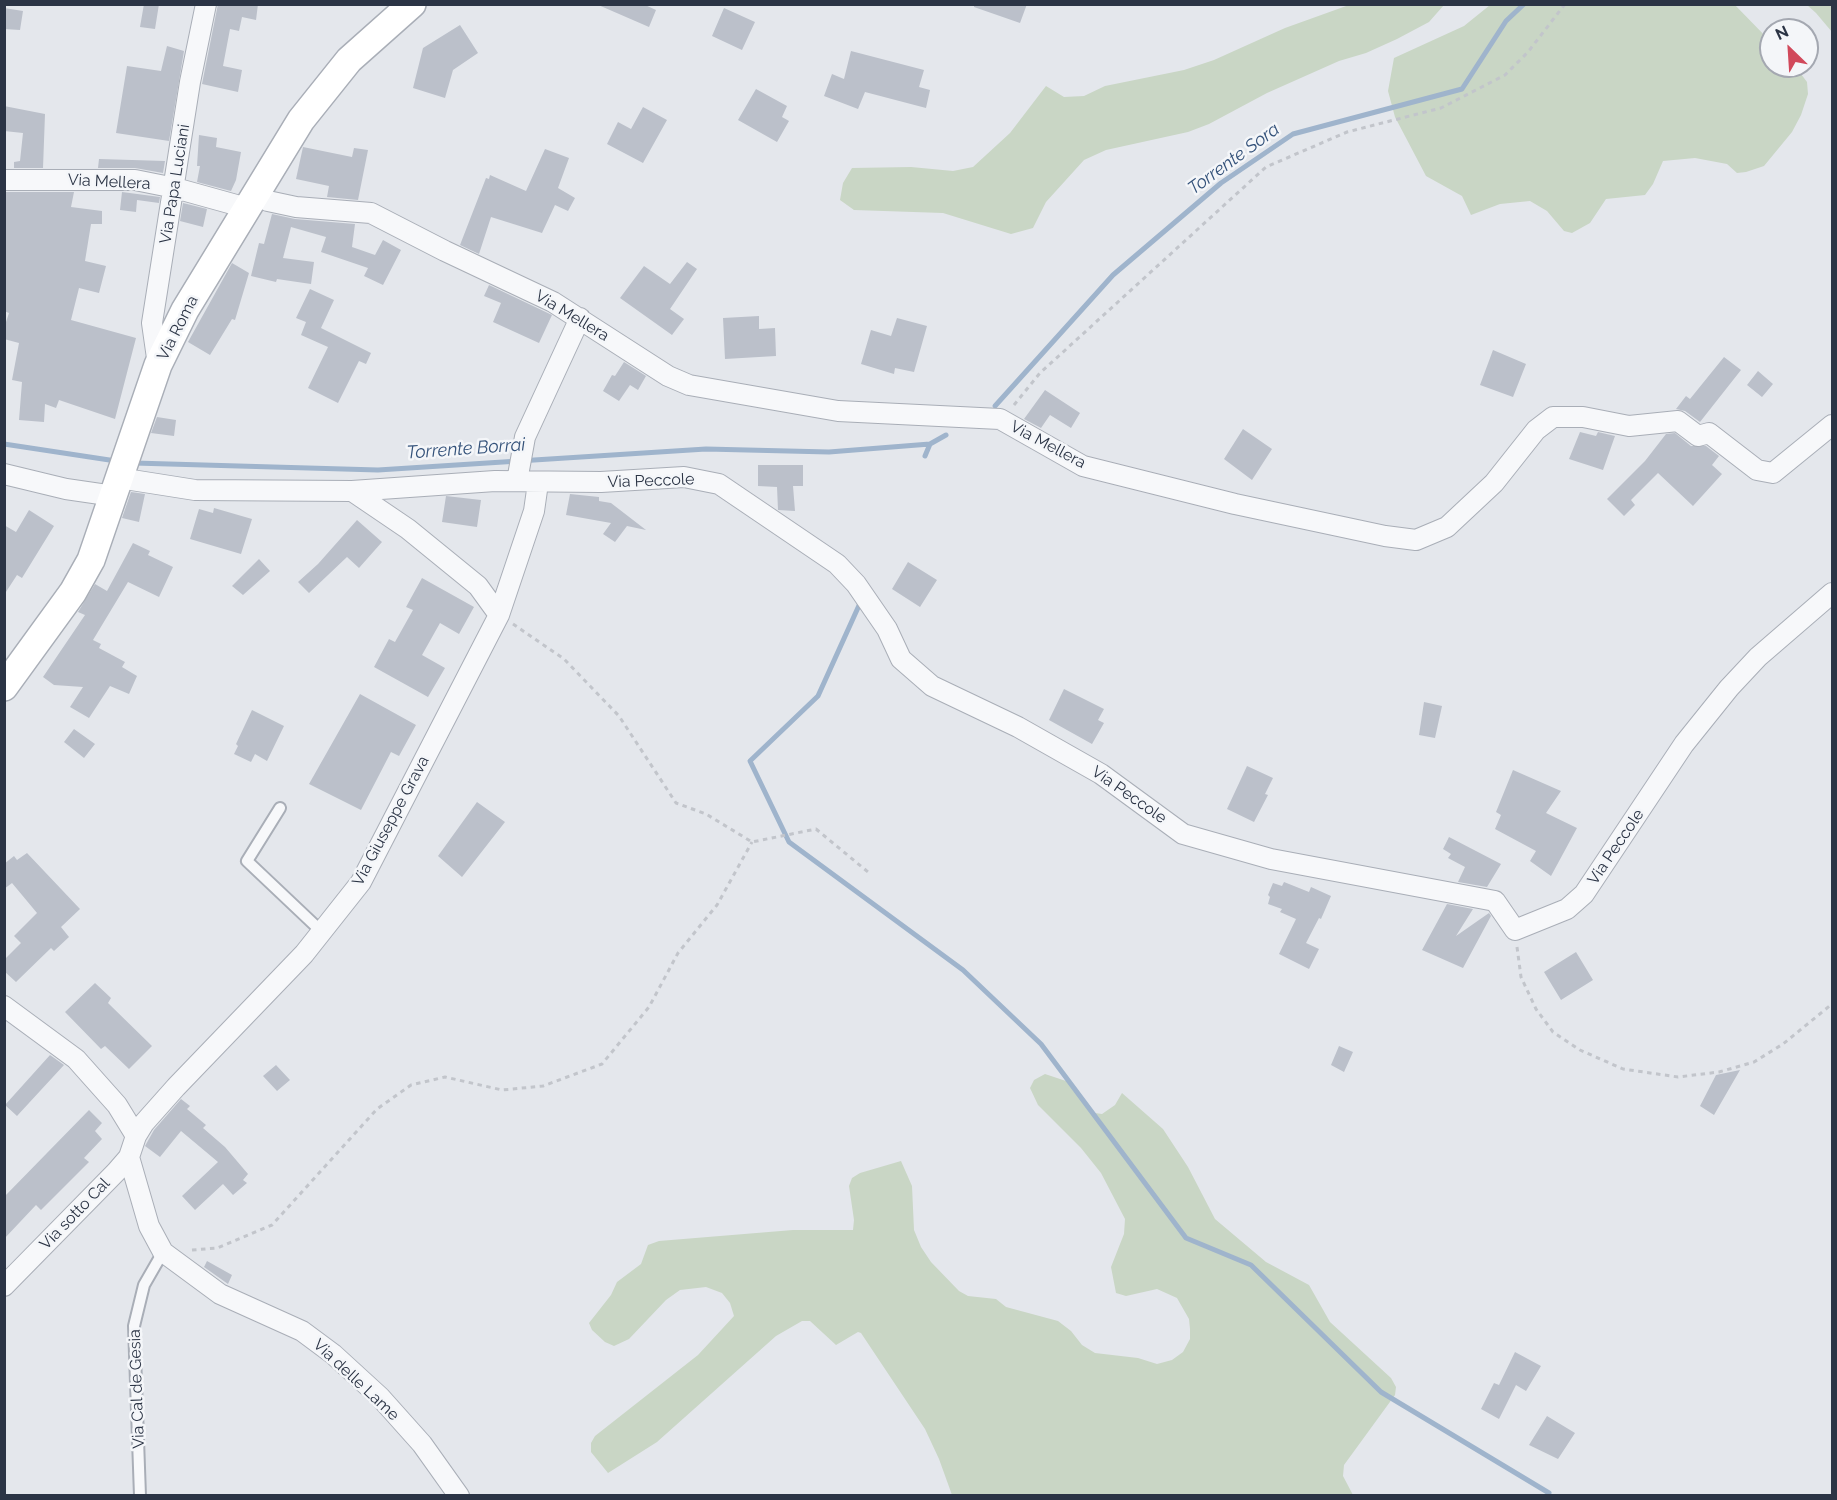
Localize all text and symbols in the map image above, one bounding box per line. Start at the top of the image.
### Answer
north arrow [1759,18,1819,78]
text: N [1772,22,1792,44]
water label: Torrente Sora [1184,119,1284,199]
street label: Via Papa Luciani [156,123,194,245]
street label: Via Mellera [67,170,151,194]
street label: Via Mellera [532,286,612,346]
street label: Via Roma [153,292,203,364]
street label: Via Mellera [1007,417,1089,473]
water label: Torrente Borrai [406,434,526,464]
street label: Via Peccole [607,470,695,492]
street label: Via Giuseppe Grava [349,753,433,889]
street label: Via Peccole [1088,762,1170,828]
street label: Via Peccole [1584,806,1648,888]
street label: Via sotto Cal [36,1174,114,1254]
street label: Via Cal de Gesia [125,1329,149,1449]
street label: Via delle Lame [309,1335,403,1425]

